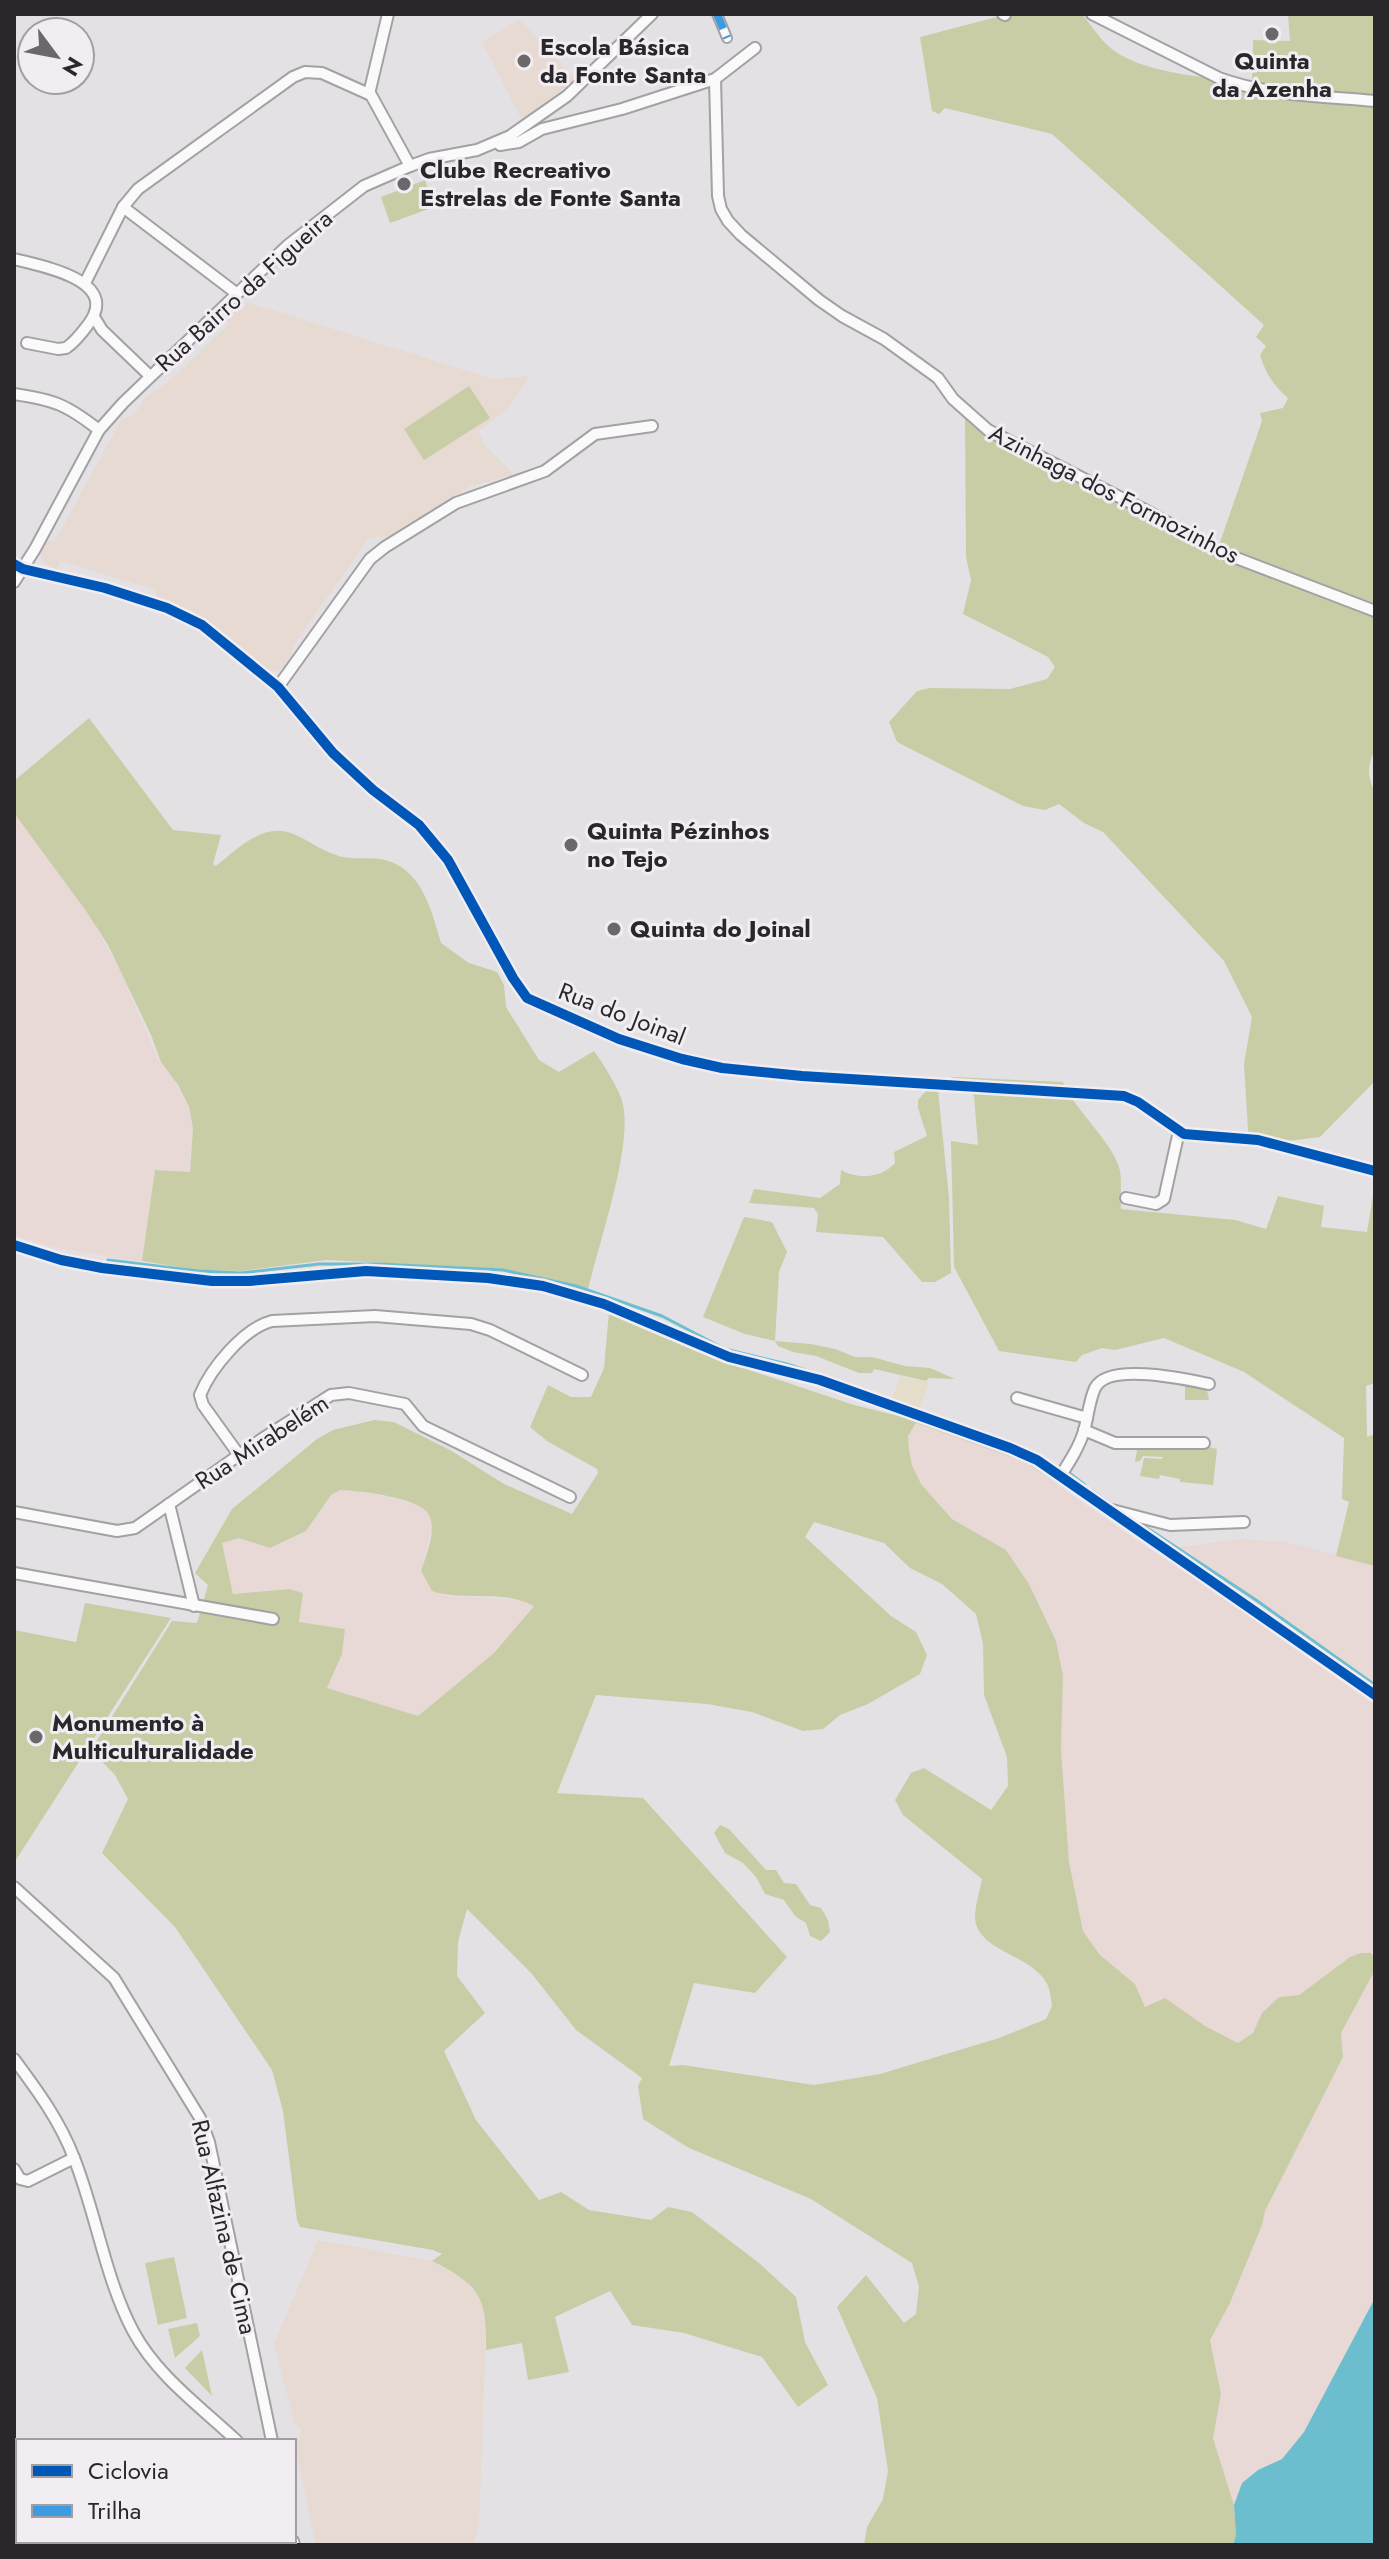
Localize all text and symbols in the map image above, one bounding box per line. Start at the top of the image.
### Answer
north arrow [16,16,96,96]
marker: Quinta da Azenha [1263,25,1281,43]
place label: Escola Básica da Fonte Santa [540,29,706,92]
place label: Quinta da Azenha [1212,43,1332,106]
text: N [55,51,91,82]
marker: Escola Básica da Fonte Santa [515,52,533,70]
place label: Clube Recreativo Estrelas de Fonte Santa [420,152,681,215]
marker: Clube Recreativo Estrelas de Fonte Santa [395,175,413,193]
street label: Rua Bairro da Figueira [147,201,340,380]
street label: Azinhaga dos Formozinhos [983,415,1245,572]
place label: Quinta Pézinhos no Tejo [587,813,769,876]
marker: Quinta Pézinhos no Tejo [562,836,580,854]
place label: Quinta do Joinal [630,911,811,946]
marker: Quinta do Joinal [605,920,623,938]
street label: Rua do Joinal [554,973,691,1054]
street label: Rua Mirabelém [188,1385,335,1498]
place label: Monumento à Multiculturalidade [52,1705,254,1768]
marker: Monumento à Multiculturalidade [27,1728,45,1746]
street label: Rua Alfazina de Cima [183,2116,266,2338]
legend [16,2439,296,2543]
text: Ciclovia [88,2453,169,2488]
text: Trilha [88,2493,141,2528]

